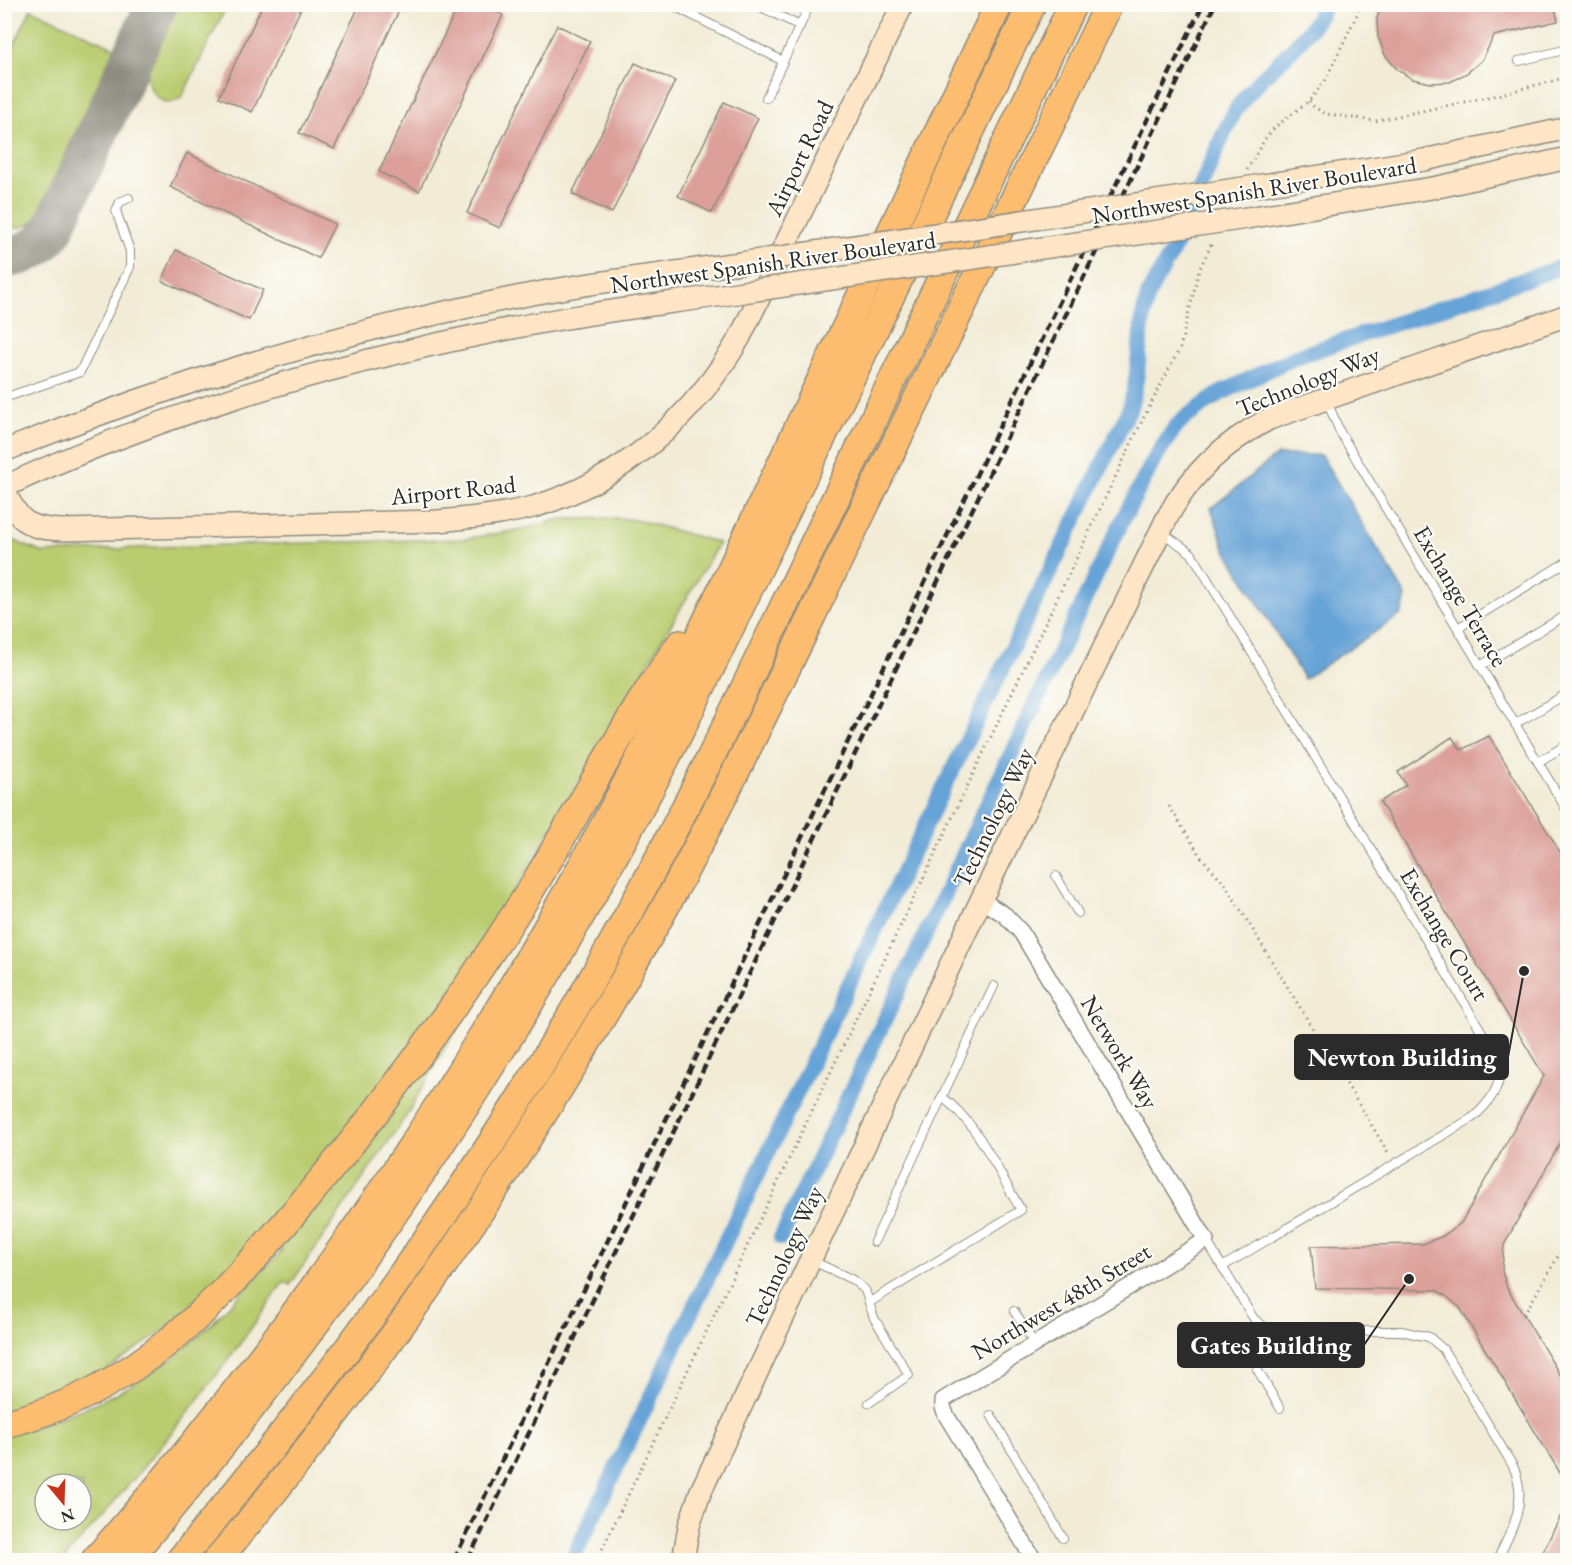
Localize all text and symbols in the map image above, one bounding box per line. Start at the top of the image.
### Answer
street label: Airport Road [757,94,841,222]
street label: Northwest Spanish River Boulevard [1089,149,1419,231]
street label: Northwest Spanish River Boulevard [608,224,939,300]
street label: Technology Way [1232,338,1385,424]
street label: Airport Road [388,468,518,512]
street label: Exchange Terrace [1407,520,1515,672]
street label: Technology Way [946,742,1040,892]
street label: Exchange Court [1393,862,1497,1006]
street label: Network Way [1074,990,1166,1115]
callout: Newton Building [1295,1035,1508,1079]
text: Newton Building [1307,1040,1498,1074]
street label: Technology Way [738,1180,830,1331]
street label: Northwest 48th Street [966,1235,1157,1367]
callout: Gates Building [1178,1323,1364,1367]
text: Gates Building [1190,1328,1353,1362]
north arrow [33,1472,93,1532]
text: N [58,1504,77,1528]

